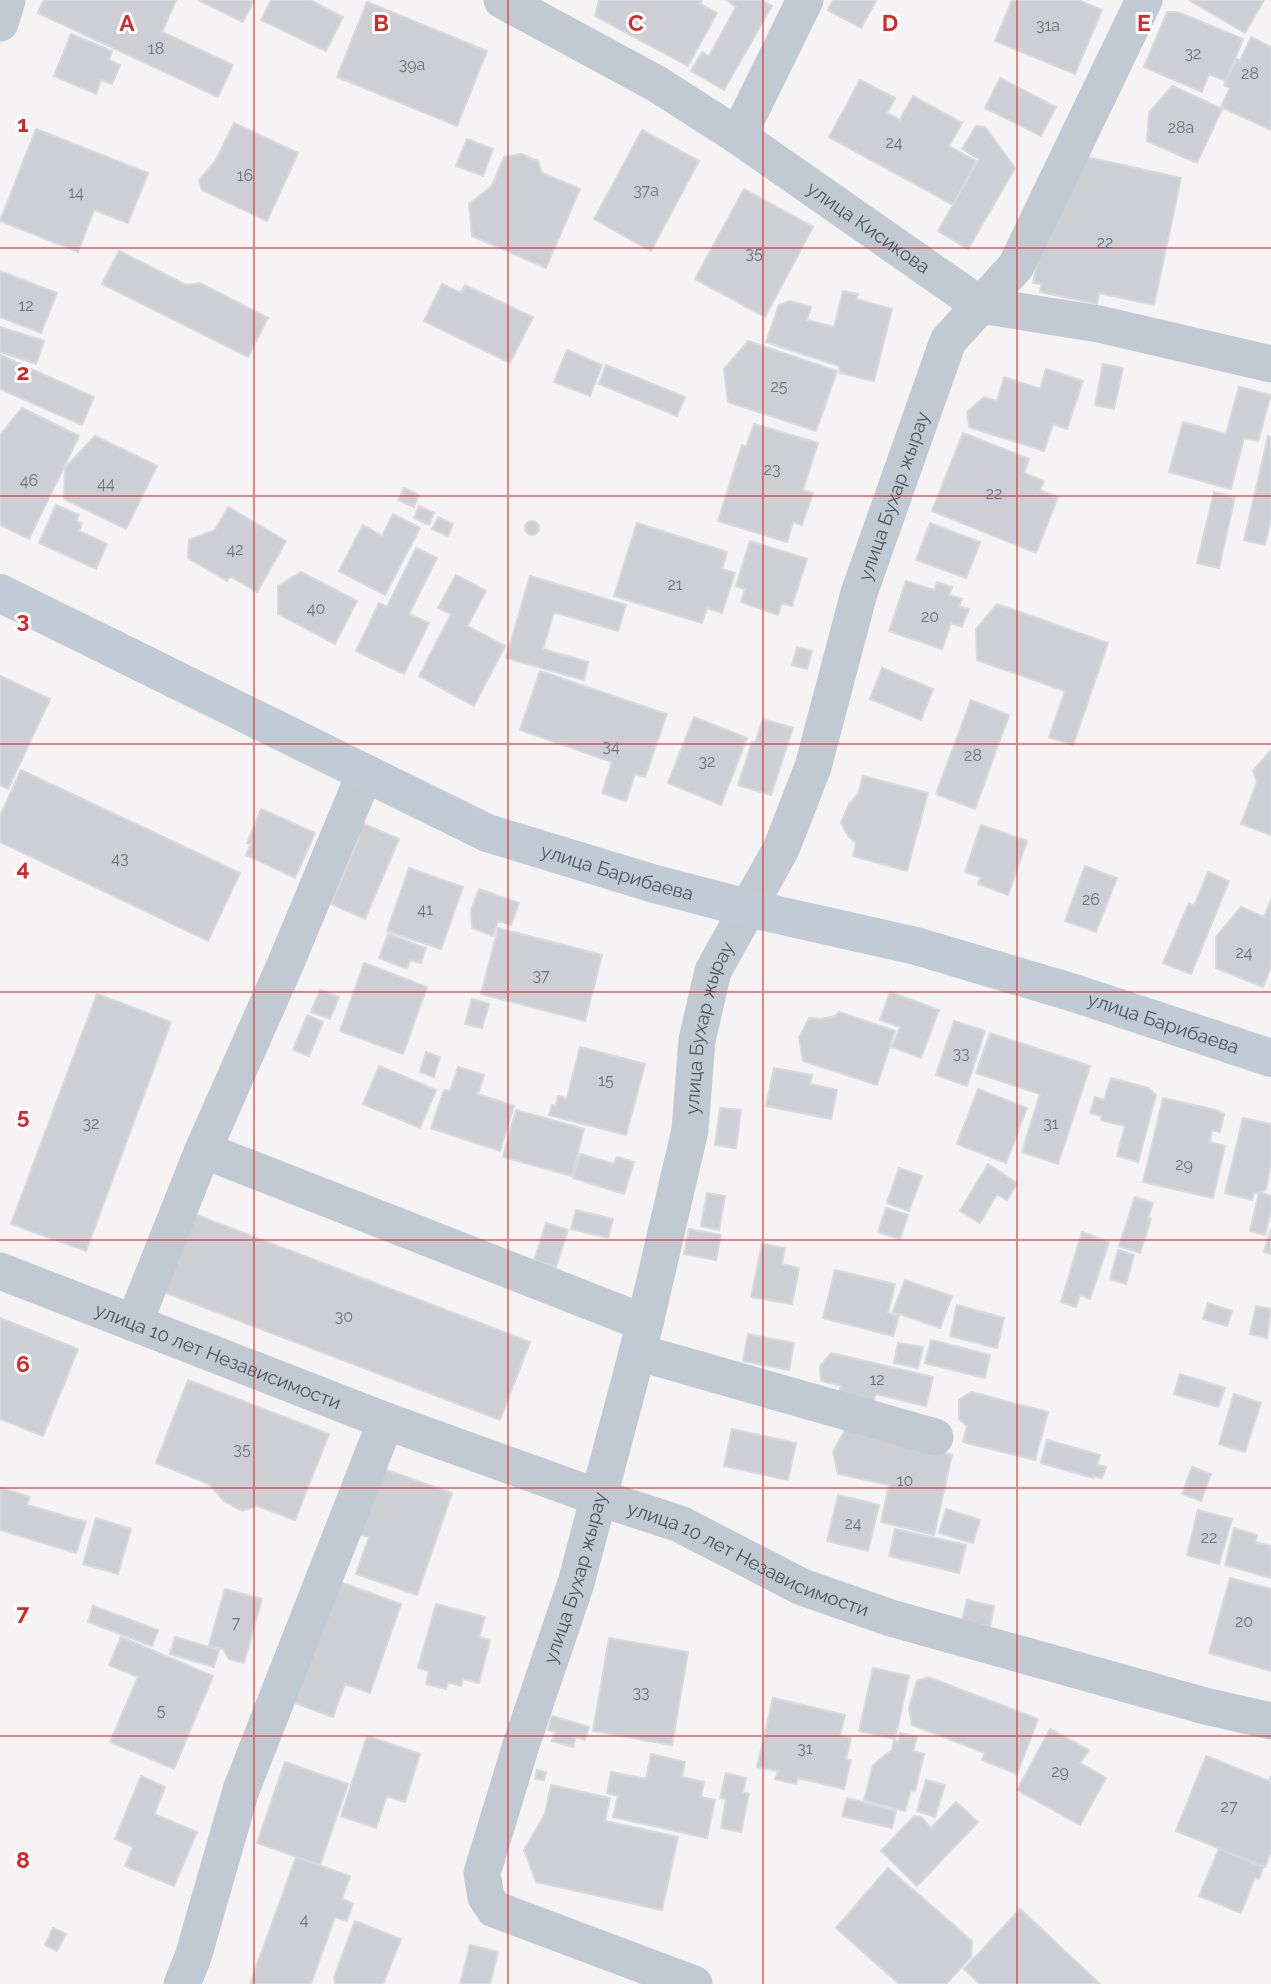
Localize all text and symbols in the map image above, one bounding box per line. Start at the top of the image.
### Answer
text: A [119,9,135,36]
text: B [373,9,389,36]
text: C [628,9,644,36]
text: D [882,9,898,36]
text: E [1137,9,1151,36]
house number: 31а [1036,16,1060,35]
house number: 18 [148,39,164,58]
house number: 32 [1185,44,1201,63]
house number: 39а [399,55,425,74]
house number: 28 [1241,64,1259,83]
text: 1 [17,110,29,137]
house number: 28а [1168,118,1194,137]
house number: 24 [885,133,903,152]
house number: 16 [237,166,253,185]
street label: улица Кисикова [803,177,934,278]
house number: 37а [633,181,659,200]
house number: 14 [68,183,84,202]
house number: 22 [1097,233,1113,252]
house number: 35 [745,244,763,263]
house number: 12 [18,296,34,315]
text: 2 [17,358,29,385]
house number: 25 [770,377,788,396]
street label: улица Бухар жырау [853,409,933,584]
house number: 23 [764,460,780,479]
house number: 46 [20,471,38,490]
house number: 44 [97,474,115,493]
house number: 22 [986,484,1002,503]
house number: 42 [226,540,244,559]
house number: 21 [667,575,683,594]
house number: 40 [307,599,325,618]
text: 3 [17,606,29,633]
house number: 20 [921,607,939,626]
house number: 34 [602,737,620,756]
house number: 28 [964,746,982,765]
house number: 32 [699,752,715,771]
street label: улица Барибаева [538,839,696,905]
house number: 43 [111,849,129,868]
text: 4 [16,854,30,881]
house number: 26 [1082,890,1100,909]
house number: 41 [417,900,433,919]
street label: улица Бухар жырау [680,937,738,1115]
house number: 24 [1235,943,1253,962]
house number: 37 [532,966,550,985]
street label: улица Барибаева [1085,987,1242,1058]
house number: 33 [952,1044,970,1063]
house number: 15 [598,1071,614,1090]
text: 5 [17,1102,30,1129]
house number: 32 [83,1114,99,1133]
house number: 31 [1043,1114,1059,1133]
house number: 29 [1175,1155,1193,1174]
street label: улица 10 лет Независимости [92,1298,344,1413]
house number: 30 [335,1307,353,1326]
text: 6 [16,1350,30,1377]
house number: 12 [869,1370,885,1389]
house number: 35 [233,1440,251,1459]
house number: 10 [897,1471,913,1490]
street label: улица Бухар жырау [539,1490,611,1666]
street label: улица 10 лет Независимости [625,1497,872,1620]
house number: 24 [844,1514,862,1533]
house number: 22 [1201,1528,1217,1547]
text: 7 [17,1598,30,1625]
house number: 20 [1235,1612,1253,1631]
house number: 7 [232,1613,241,1632]
house number: 33 [632,1683,650,1702]
house number: 5 [157,1701,166,1720]
house number: 31 [797,1739,813,1758]
house number: 29 [1051,1762,1069,1781]
house number: 27 [1221,1797,1238,1816]
text: 8 [16,1846,30,1873]
house number: 4 [300,1910,309,1929]

